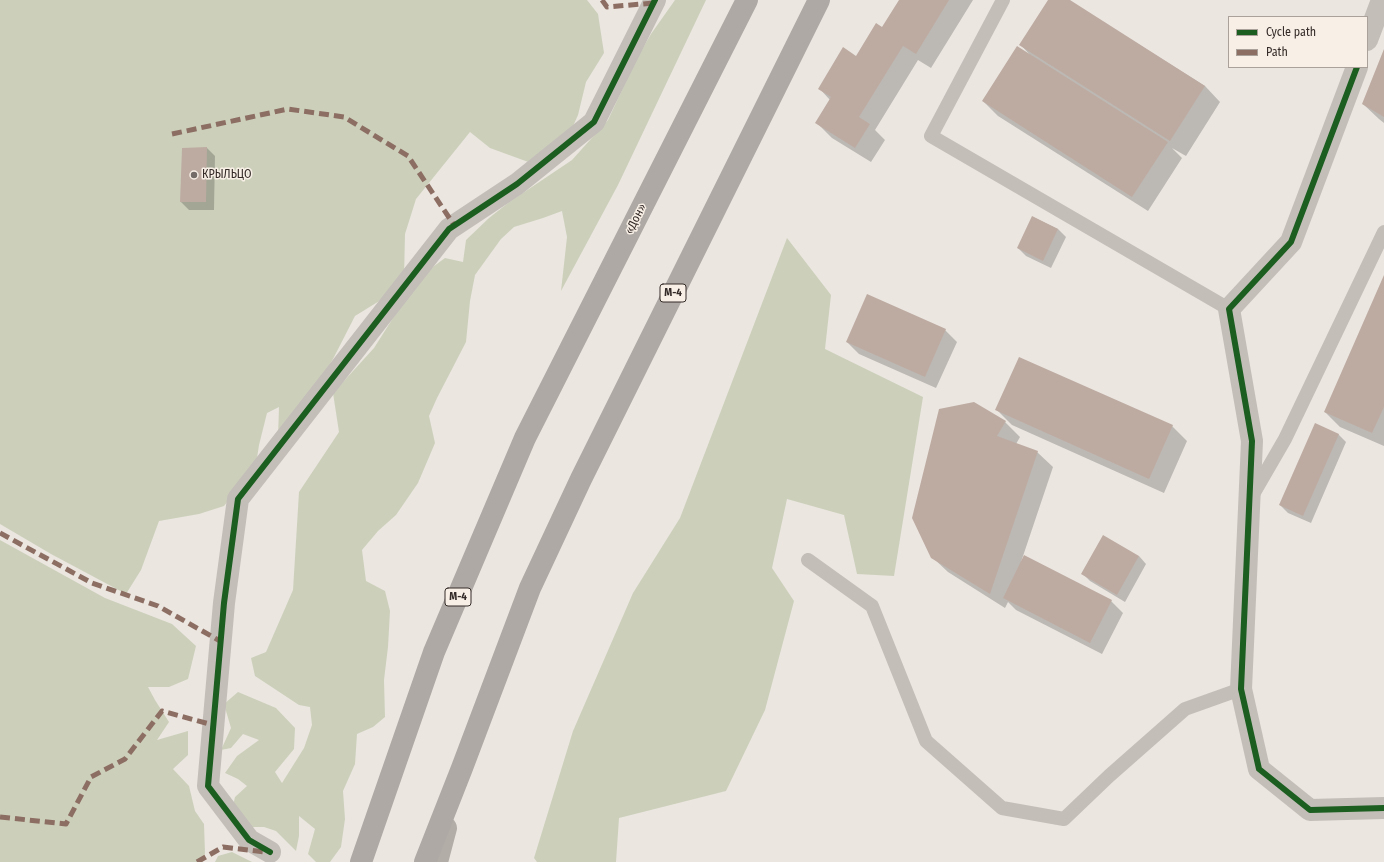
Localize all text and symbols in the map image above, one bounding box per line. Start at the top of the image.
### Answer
legend [1228,16,1368,68]
text: Cycle path [1266,25,1316,39]
text: Path [1266,45,1288,59]
place label: КРЫЛЬЦО [202,168,251,182]
marker: КРЫЛЬЦО [189,170,199,180]
street label: «Дон» [622,201,650,237]
road number: М-4 [660,284,686,302]
road number: М-4 [445,588,471,606]

